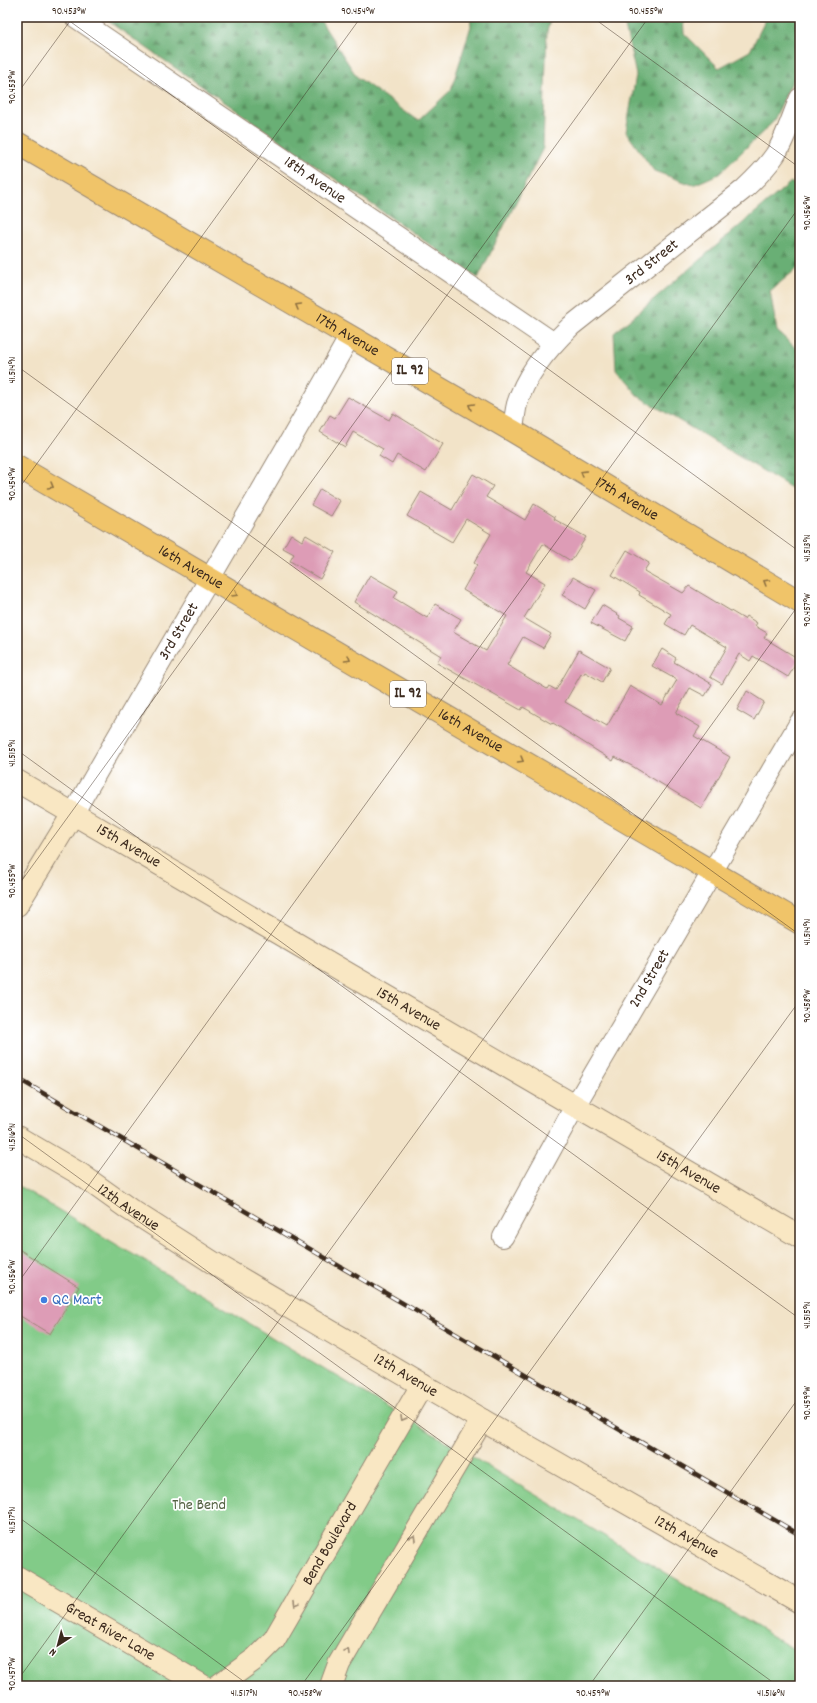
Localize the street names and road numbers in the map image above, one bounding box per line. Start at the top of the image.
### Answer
street label: 18th Avenue [279,151,350,210]
street label: 3rd Street [620,234,684,291]
street label: 17th Avenue [311,307,384,362]
road number: IL 92 [392,358,428,384]
street label: 17th Avenue [591,471,663,527]
street label: 16th Avenue [154,539,228,595]
street label: 3rd Street [153,598,205,664]
road number: IL 92 [390,681,426,707]
street label: 16th Avenue [433,703,507,759]
street label: 15th Avenue [92,818,165,874]
street label: 2nd Street [623,945,676,1012]
street label: 15th Avenue [372,981,445,1037]
street label: 15th Avenue [652,1144,725,1200]
street label: 12th Avenue [92,1178,164,1237]
street label: 12th Avenue [369,1347,442,1403]
street label: Bend Boulevard [297,1498,363,1590]
street label: 12th Avenue [650,1509,723,1565]
street label: Great River Lane [61,1596,159,1667]

